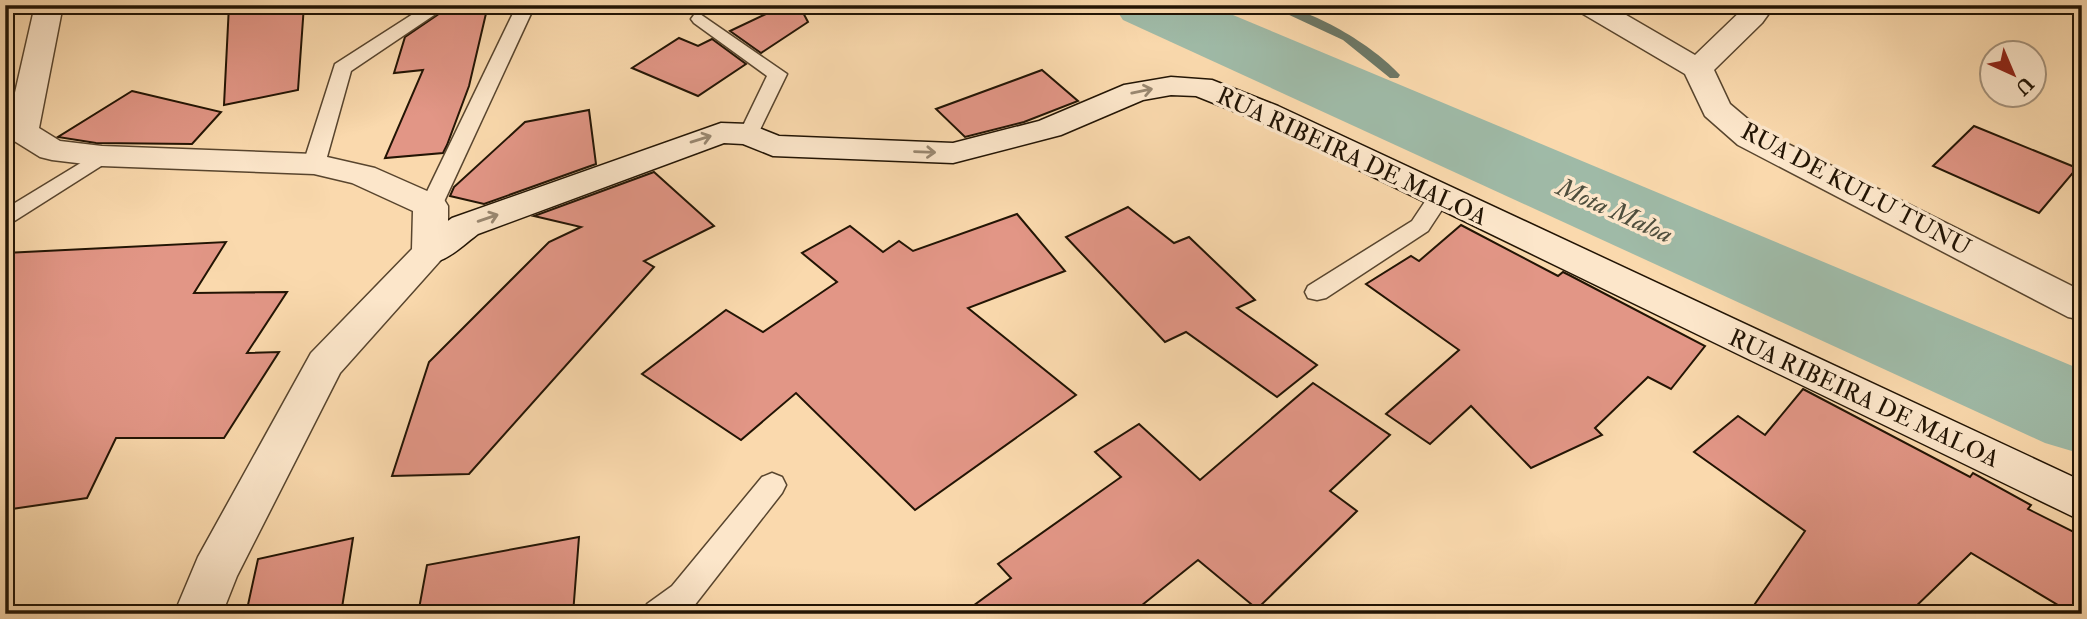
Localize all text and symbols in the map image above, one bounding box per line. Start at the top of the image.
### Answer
north arrow [1979,38,2048,108]
text: U [2010,71,2038,100]
street label: RUA RIBEIRA DE MALOA [1211,80,1492,233]
one-way arrow [1130,84,1153,98]
street label: RUA DE KULU TUNU [1735,116,1976,263]
one-way arrow [690,131,712,144]
one-way arrow [913,145,936,158]
water label: Mota Maloa [1550,170,1677,251]
one-way arrow [477,211,499,223]
street label: RUA RIBEIRA DE MALOA [1723,322,2004,475]

